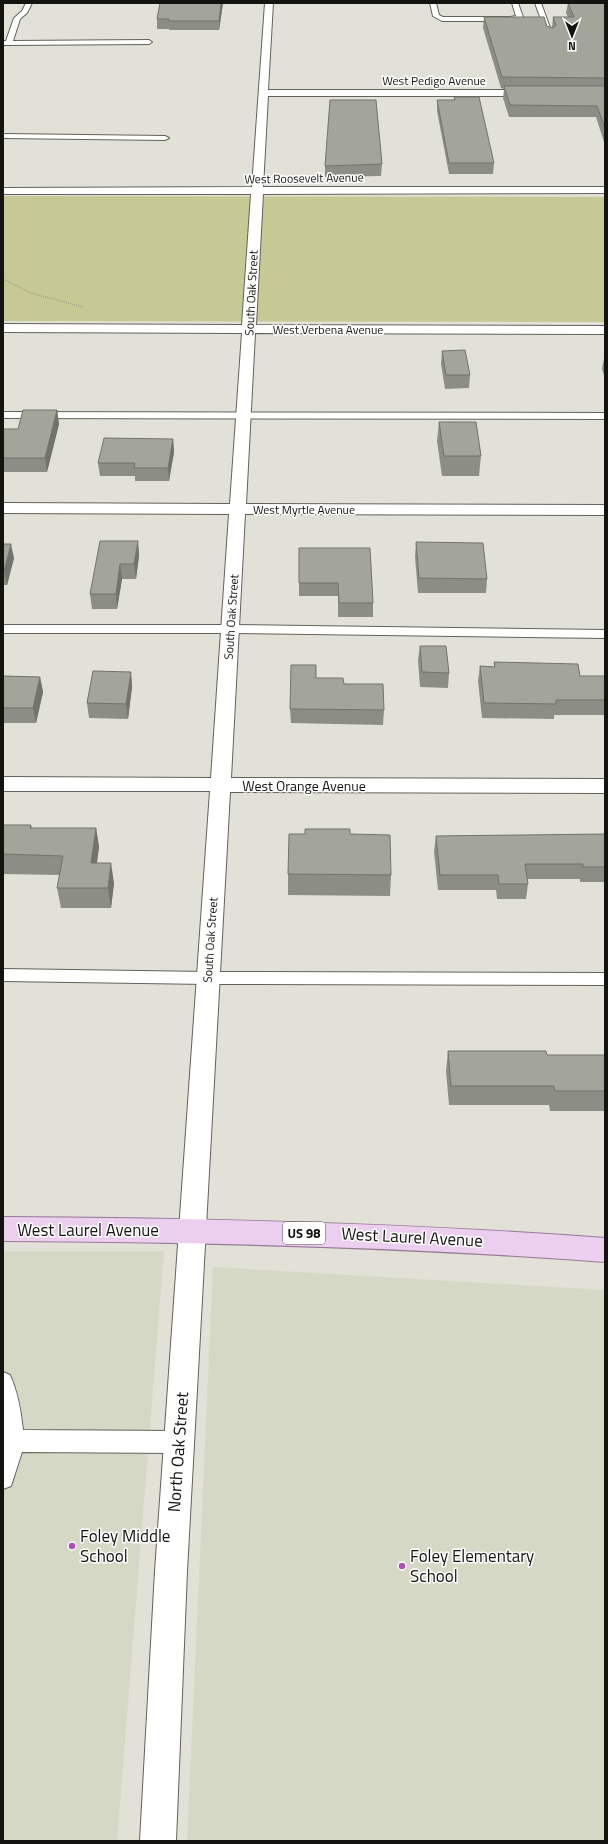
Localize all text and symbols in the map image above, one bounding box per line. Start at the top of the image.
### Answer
north arrow [552,16,592,56]
text: N [568,38,576,54]
street label: West Pedigo Avenue [382,71,486,90]
street label: West Roosevelt Avenue [244,167,364,189]
street label: South Oak Street [239,249,263,336]
street label: West Verbena Avenue [273,320,383,339]
street label: West Myrtle Avenue [253,500,355,519]
street label: South Oak Street [219,573,244,660]
street label: West Orange Avenue [242,775,366,796]
street label: South Oak Street [198,896,223,983]
street label: West Laurel Avenue [17,1217,159,1243]
street label: West Laurel Avenue [341,1220,483,1254]
road number: US 98 [283,1222,325,1244]
street label: North Oak Street [161,1391,195,1513]
place label: Foley Middle School [80,1523,170,1569]
marker: Foley Middle School [67,1541,77,1551]
place label: Foley Elementary School [410,1543,534,1589]
marker: Foley Elementary School [397,1561,407,1571]

